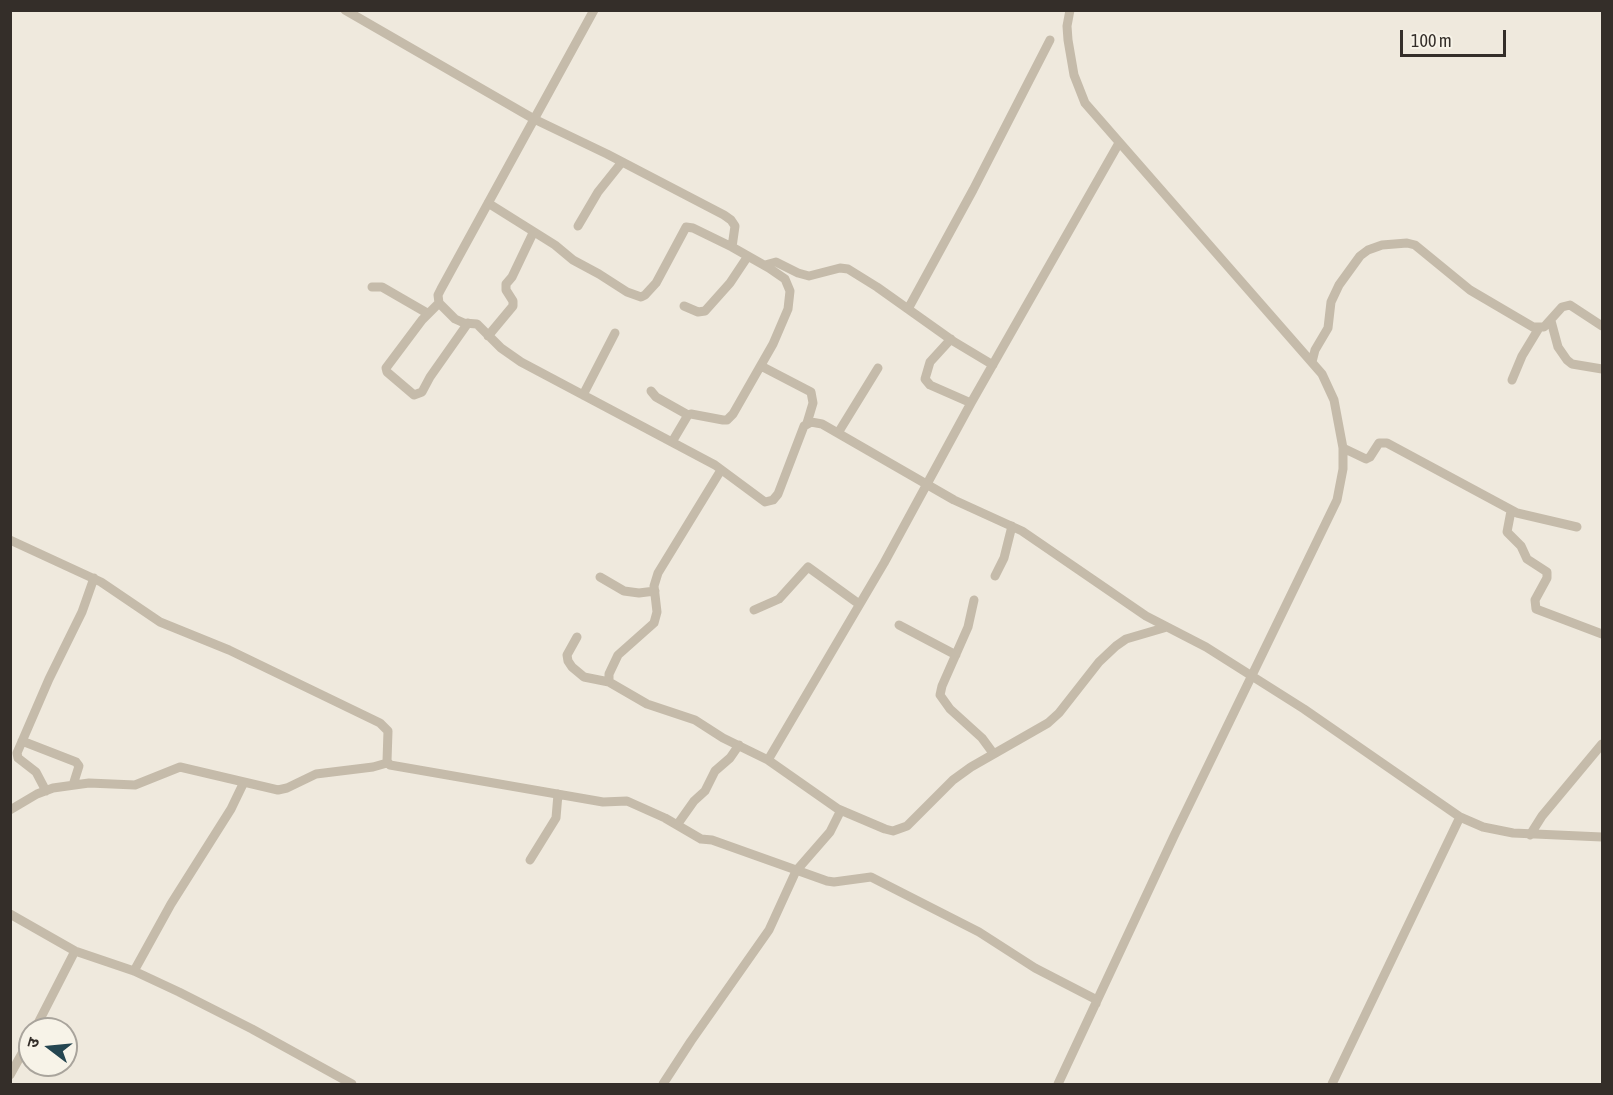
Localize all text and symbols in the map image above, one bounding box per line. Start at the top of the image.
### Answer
scale bar [1403,18,1510,56]
text: 100 m [1411,30,1452,51]
north arrow [18,1017,78,1077]
text: उ [23,1036,43,1050]

